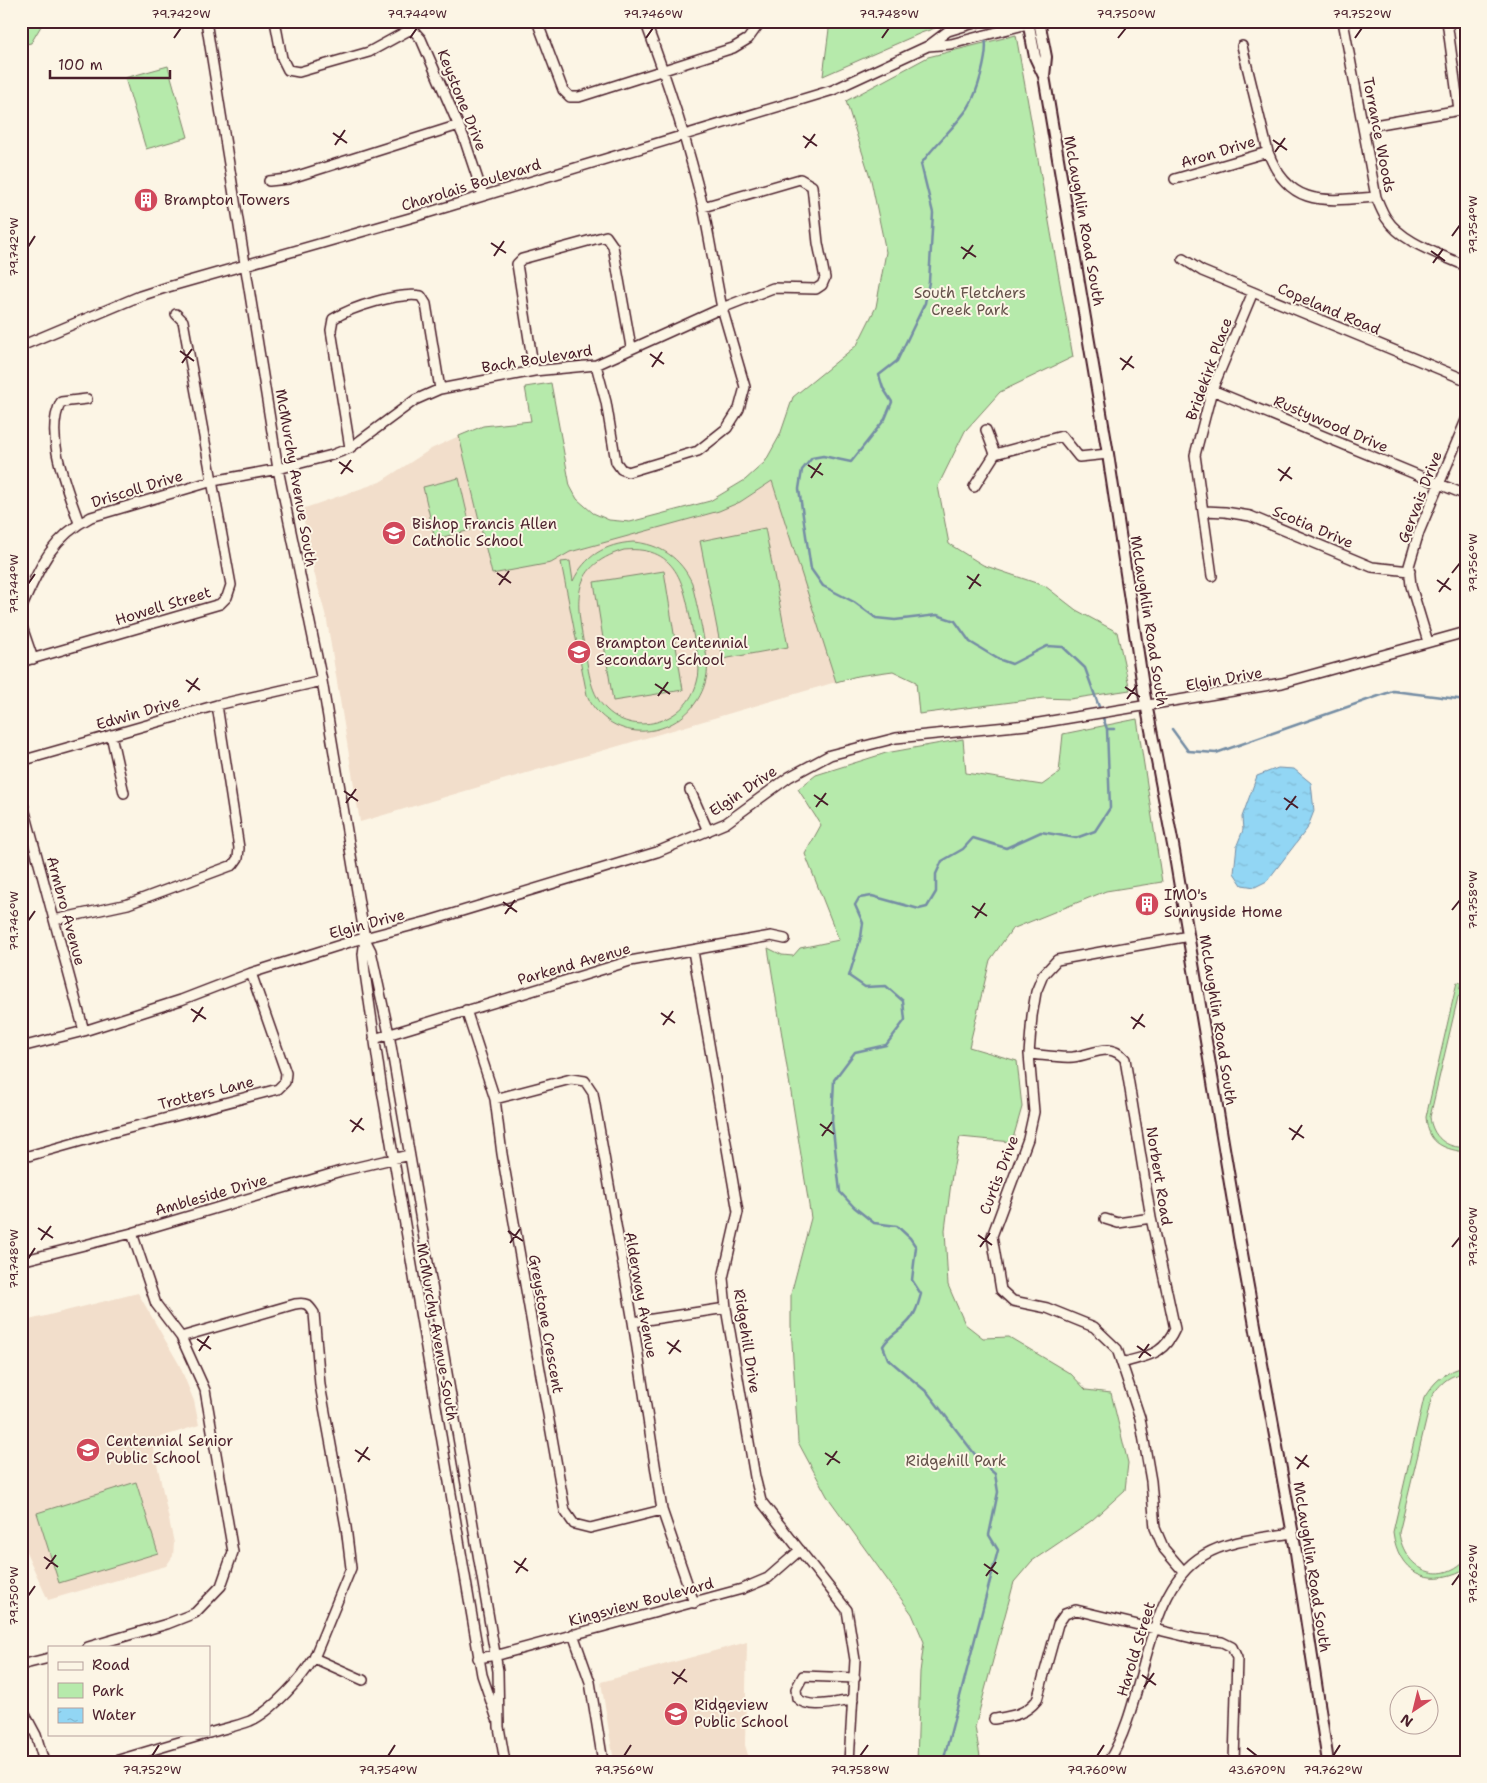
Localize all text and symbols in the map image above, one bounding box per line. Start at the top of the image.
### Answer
text: 79.742°W [151,6,211,22]
text: 79.744°W [387,6,447,22]
text: 79.746°W [623,6,683,22]
text: 79.748°W [859,6,919,22]
text: 79.750°W [1096,6,1156,22]
text: 79.752°W [1333,6,1391,22]
street label: Keystone Drive [433,46,491,154]
scale bar [50,48,170,80]
text: 100 m [58,55,103,75]
street label: Torrance Woods [1358,75,1400,195]
street label: Aron Drive [1178,131,1258,173]
street label: McLaughlin Road South [1059,134,1109,308]
street label: Charolais Boulevard [399,154,544,216]
building icon: Brampton Towers [133,187,159,213]
place label: Brampton Towers [164,190,290,210]
text: 79.754°W [1465,195,1481,255]
text: 79.742°W [6,217,22,277]
street label: Copeland Road [1274,278,1384,340]
park label: South Fletchers Creek Park [914,283,1026,320]
street label: Bridekirk Place [1181,315,1237,423]
street label: Bach Boulevard [480,340,594,378]
street label: McMurchy Avenue South [270,387,322,569]
street label: Rustywood Drive [1270,391,1392,457]
street label: Gervais Drive [1393,448,1447,546]
street label: Driscoll Drive [89,466,185,512]
street label: Scotia Drive [1270,501,1356,553]
place label: Bishop Francis Allen Catholic School [412,514,557,551]
school or university icon: Bishop Francis Allen Catholic School [381,520,407,546]
text: 79.756°W [1465,533,1481,593]
street label: McLaughlin Road South [1126,534,1172,708]
text: 79.744°W [6,554,22,614]
street label: Howell Street [113,582,213,630]
place label: Brampton Centennial Secondary School [596,633,748,670]
school or university icon: Brampton Centennial Secondary School [566,639,592,665]
street label: Elgin Drive [1184,662,1264,696]
street label: Edwin Drive [94,691,182,735]
street label: Elgin Drive [705,761,781,821]
street label: Armbro Avenue [42,854,90,968]
text: 79.758°W [1465,870,1481,930]
place label: IMO's Sunnyside Home [1164,885,1283,922]
text: 79.746°W [6,891,22,951]
building icon: IMO's Sunnyside Home [1134,891,1160,917]
street label: Elgin Drive [327,904,407,944]
street label: McLaughlin Road South [1195,933,1241,1107]
street label: Parkend Avenue [515,938,633,990]
street label: Trotters Lane [156,1071,256,1115]
street label: Norbert Road [1141,1125,1177,1227]
street label: Curtis Drive [975,1132,1023,1218]
street label: Ambleside Drive [152,1169,270,1221]
text: 79.760°W [1465,1207,1481,1267]
text: 79.748°W [6,1229,22,1289]
street label: Alderway Avenue [620,1230,662,1360]
street label: McMurchy Avenue South [411,1241,463,1423]
street label: Greystone Crescent [524,1253,568,1395]
street label: Ridgehill Drive [729,1287,765,1395]
place label: Centennial Senior Public School [106,1431,233,1468]
school or university icon: Centennial Senior Public School [75,1437,101,1463]
park label: Ridgehill Park [906,1451,1006,1471]
street label: McLaughlin Road South [1289,1480,1335,1654]
text: 79.762°W [1465,1544,1481,1604]
text: 79.750°W [6,1566,22,1626]
street label: Kingsview Boulevard [566,1573,716,1631]
street label: Harold Street [1112,1599,1160,1699]
legend [48,1646,210,1736]
text: Road [92,1655,130,1675]
text: Park [92,1681,124,1701]
north arrow [1390,1686,1440,1736]
place label: Ridgeview Public School [694,1695,789,1732]
school or university icon: Ridgeview Public School [663,1701,689,1727]
text: Water [92,1705,136,1725]
text: N [1397,1710,1416,1731]
text: 79.752°W [123,1762,181,1778]
text: 79.754°W [358,1762,418,1778]
text: 79.756°W [594,1762,654,1778]
text: 79.758°W [830,1762,890,1778]
text: 79.760°W [1067,1762,1127,1778]
text: 43.670°N [1228,1762,1286,1778]
text: 79.762°W [1303,1762,1363,1778]

